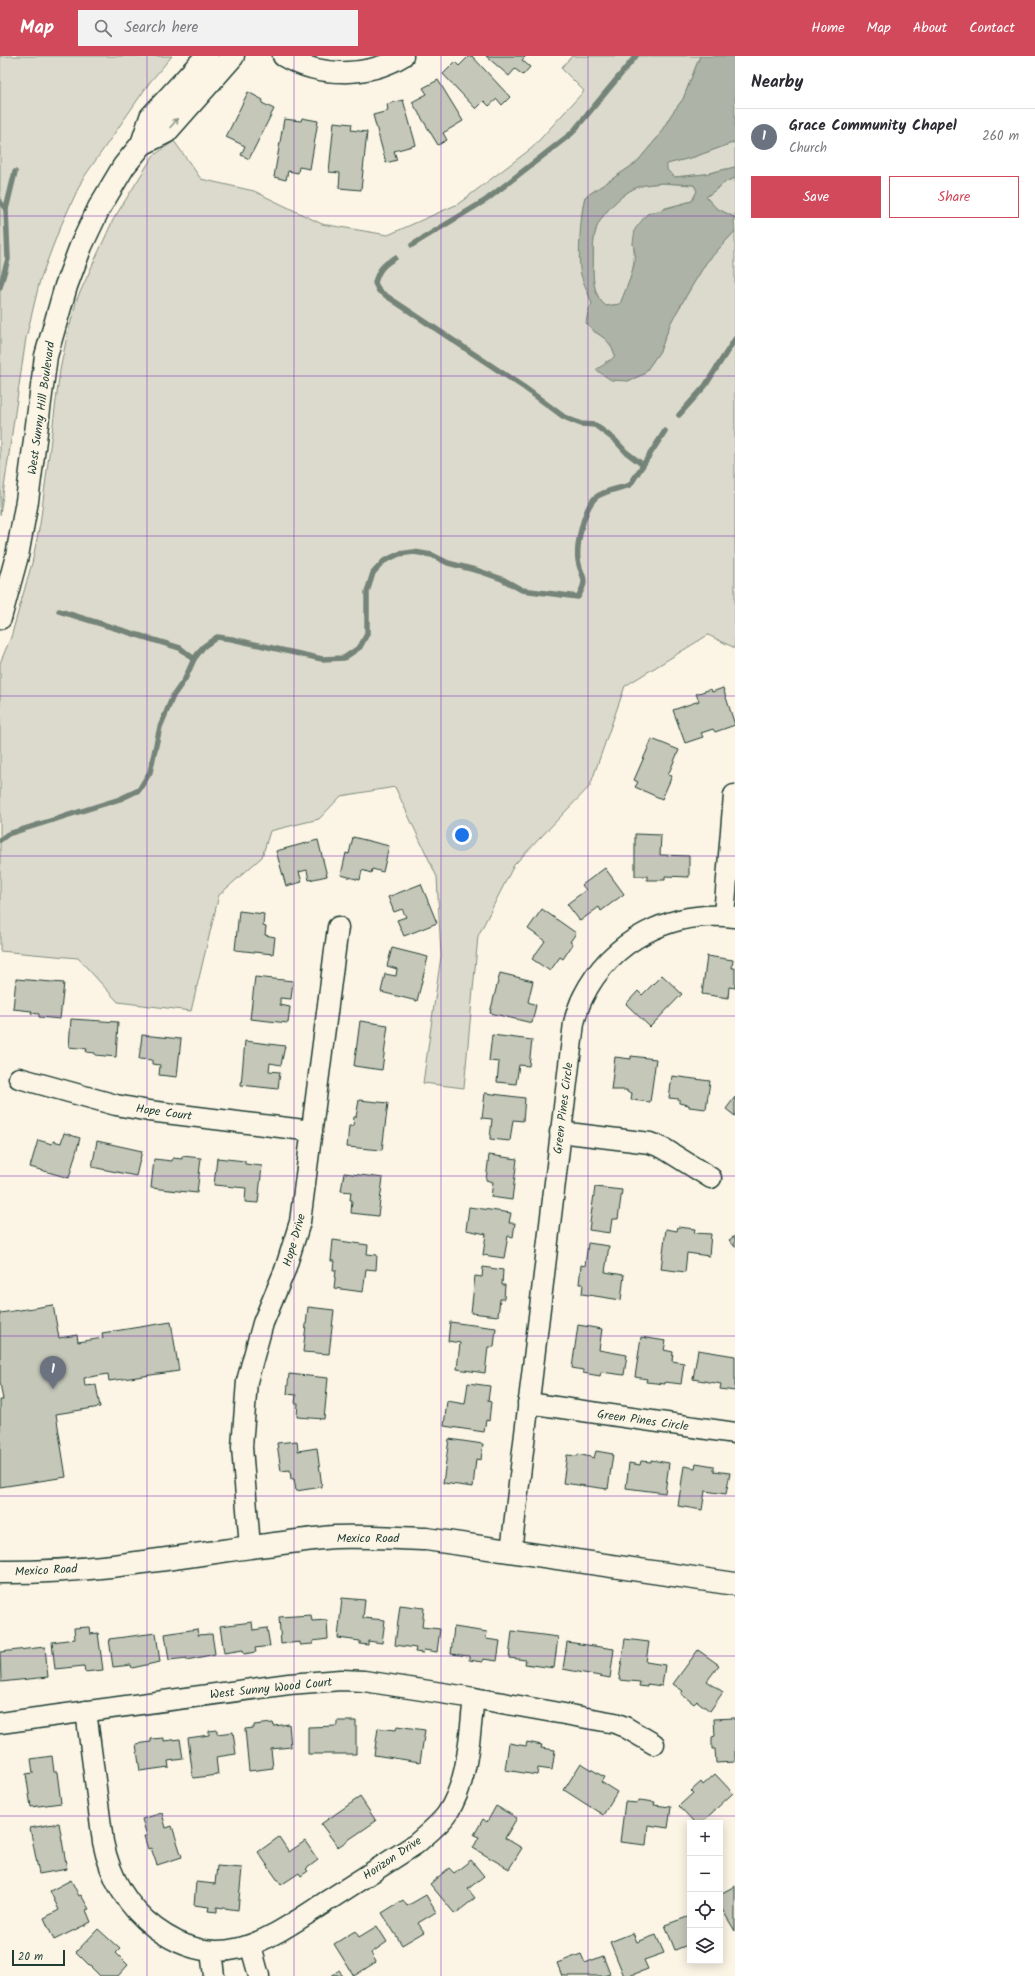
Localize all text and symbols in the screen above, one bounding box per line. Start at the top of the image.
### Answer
search box [78,10,358,46]
text: Map [20,13,54,43]
text: Search here [124,16,198,40]
icon: search [92,17,114,39]
text: Home [811,17,845,39]
text: Map [867,17,891,39]
text: About [913,17,947,39]
text: Contact [969,17,1015,39]
text: Nearby [751,69,803,96]
text: Grace Community Chapel [789,114,957,138]
one-way arrow [169,118,178,128]
text: 1 [762,126,766,147]
text: 260 m [982,126,1019,147]
text: Church [789,138,827,159]
button: Save [751,176,881,218]
button: Share [889,176,1019,218]
street label: West Sunny Hill Boulevard [23,339,60,476]
your location [452,825,472,845]
street label: Green Pines Circle [548,1061,579,1155]
street label: Hope Court [135,1099,194,1126]
street label: Hope Drive [278,1211,311,1269]
pin: 1 [40,1356,66,1389]
street label: Green Pines Circle [596,1405,690,1436]
street label: Mexico Road [337,1529,400,1548]
street label: Mexico Road [14,1559,79,1582]
street label: West Sunny Wood Court [209,1673,333,1704]
map controls [687,1820,723,1964]
button: + [687,1820,723,1856]
street label: Horizon Drive [359,1831,426,1885]
button: − [687,1856,723,1892]
button: locate [687,1892,723,1928]
button: layers [687,1928,723,1964]
scale bar [12,1948,65,1967]
text: 20 m [18,1948,43,1966]

